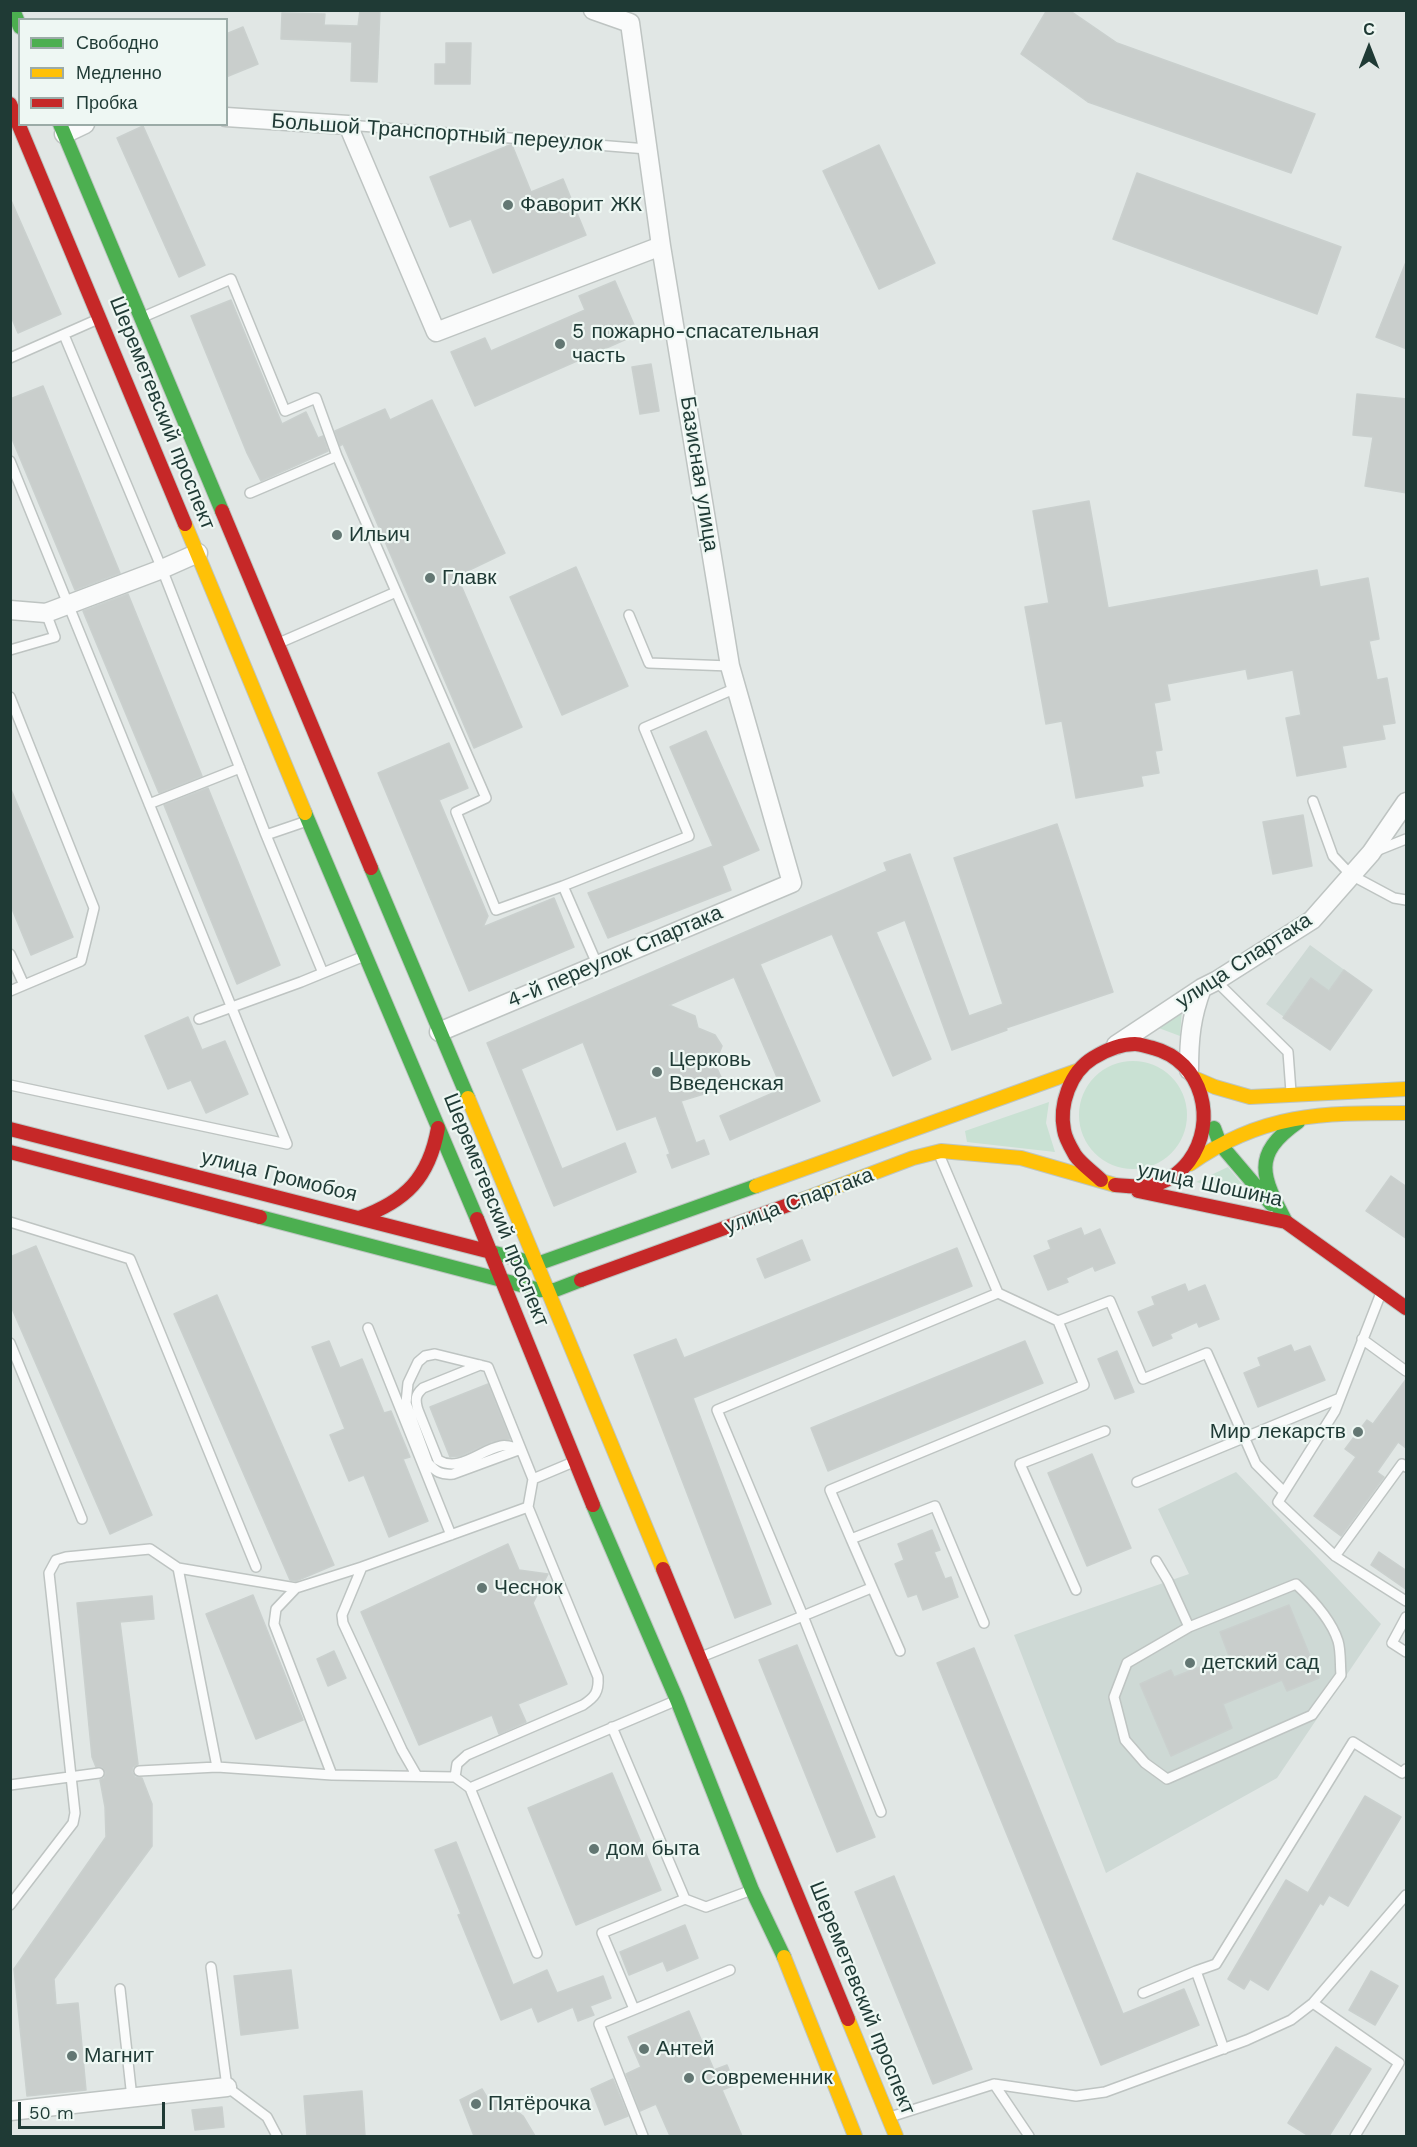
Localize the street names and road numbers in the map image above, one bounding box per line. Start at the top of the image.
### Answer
street label: Большой Транспортный переулок [271,109,603,157]
street label: Шереметевский проспект [104,293,220,533]
street label: Базисная улица [674,395,724,553]
street label: 4-й переулок Спартака [504,900,726,1014]
street label: улица Спартака [1171,908,1317,1014]
street label: Шереметевский проспект [438,1090,554,1330]
street label: улица Громобоя [199,1144,359,1208]
street label: улица Шошина [1135,1157,1285,1213]
street label: улица Спартака [721,1162,877,1240]
street label: Шереметевский проспект [804,1878,920,2118]

